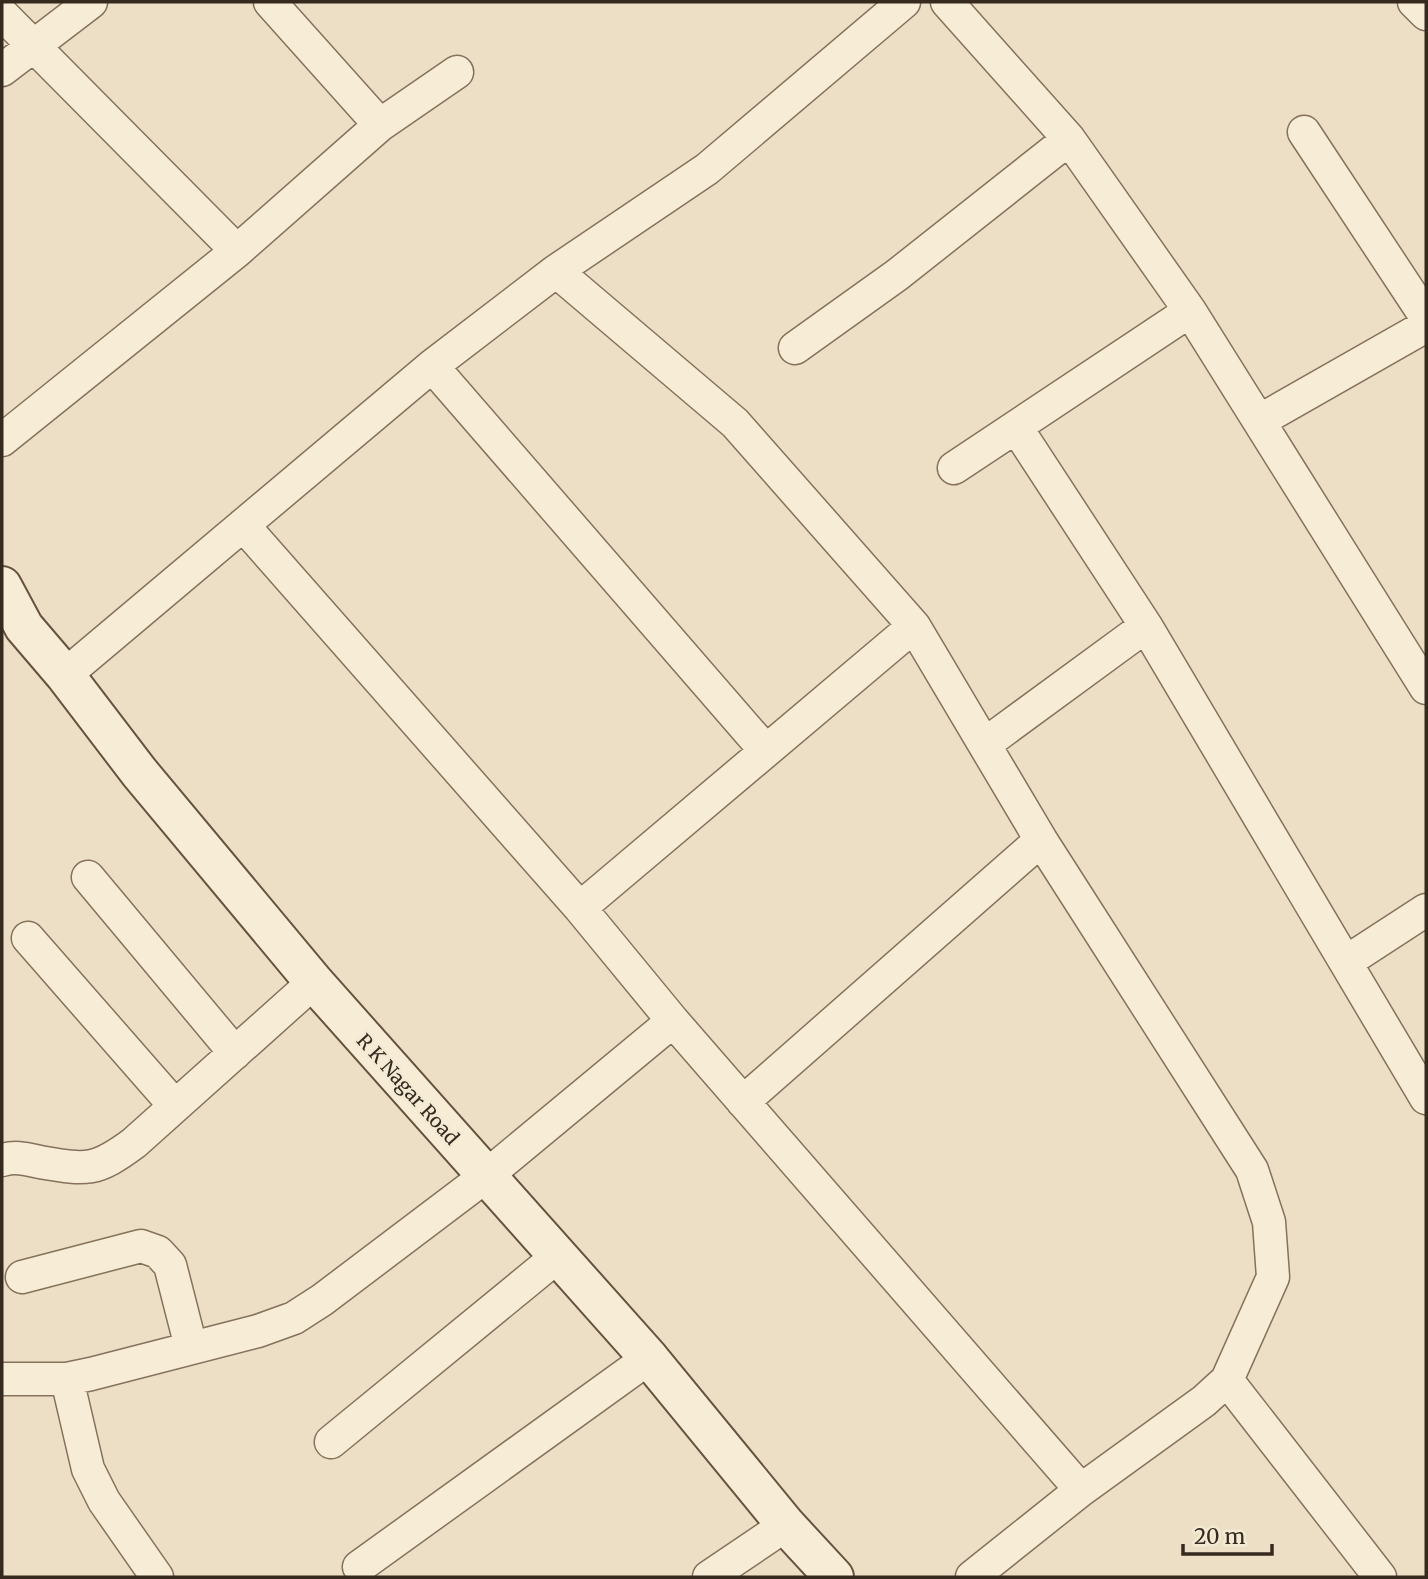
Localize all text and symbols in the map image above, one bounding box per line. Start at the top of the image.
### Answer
street label: R K Nagar Road [352,1028,464,1150]
scale bar [1183,1512,1272,1556]
text: 20 m [1194,1523,1246,1550]

